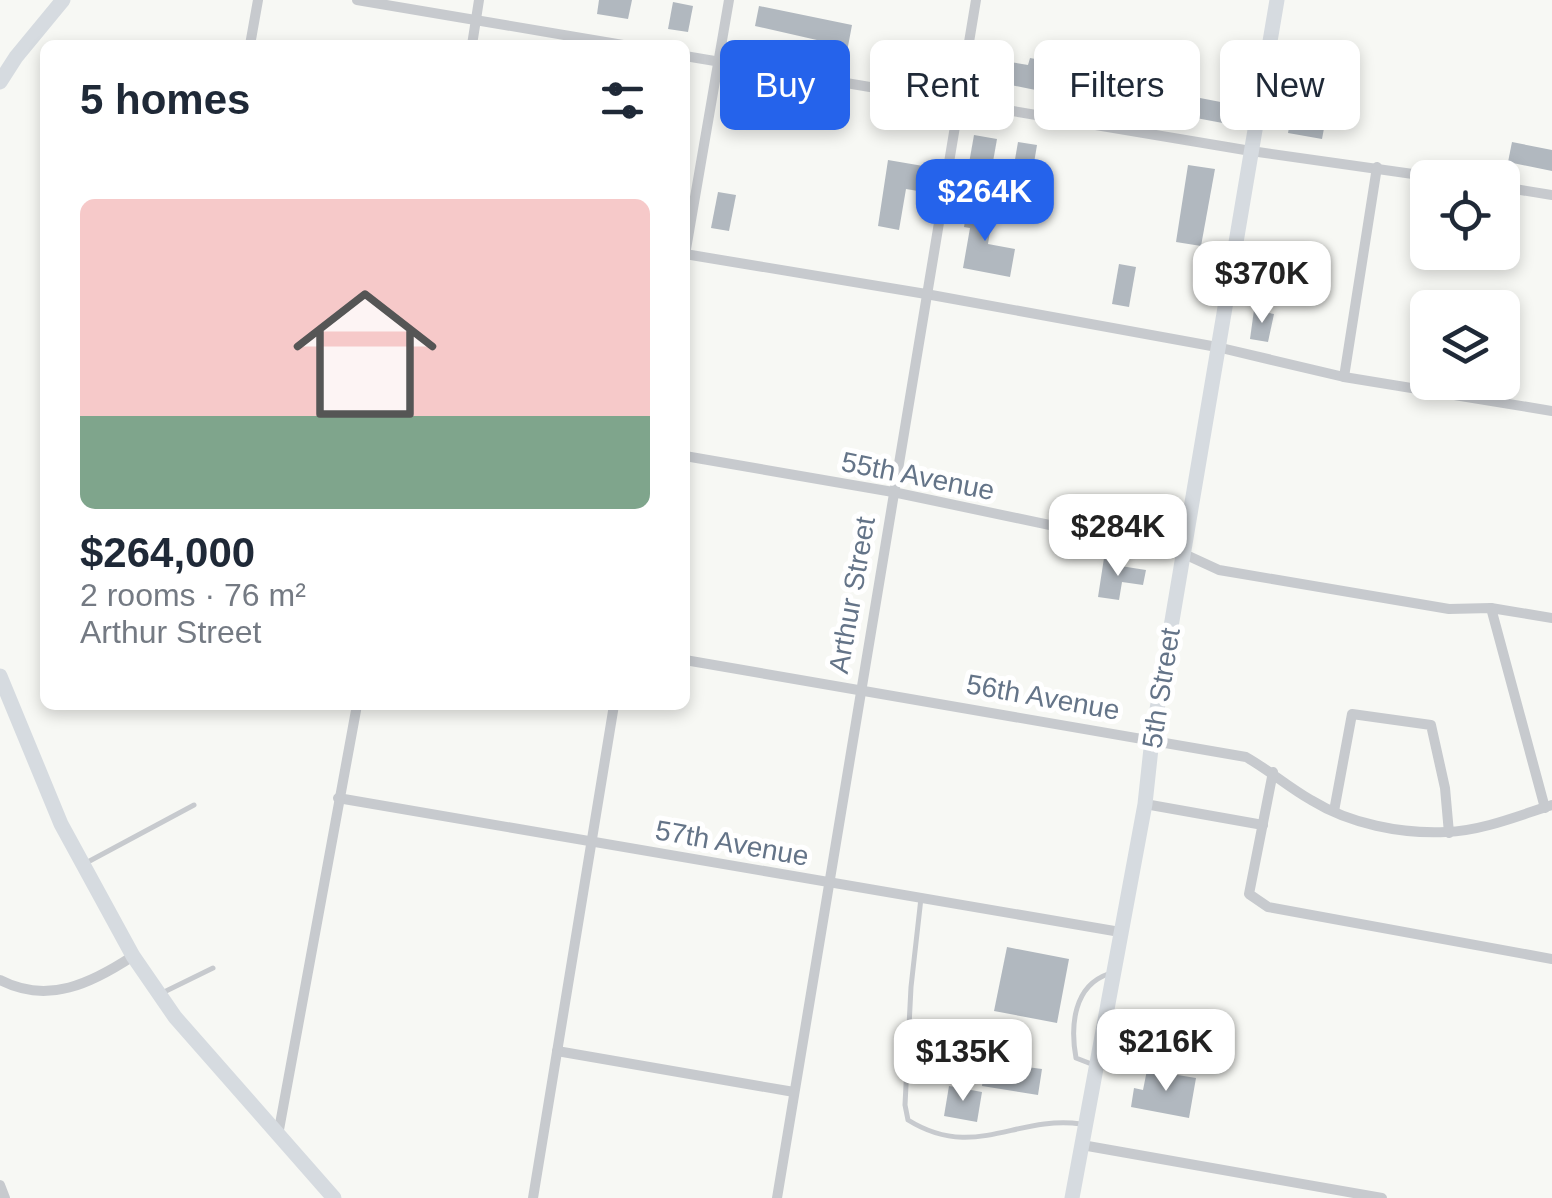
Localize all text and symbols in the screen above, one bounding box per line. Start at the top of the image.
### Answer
chip: Buy [720,40,850,130]
chip: Rent [870,40,1014,130]
chip: Filters [1034,40,1200,130]
chip: New [1220,40,1360,130]
icon: filters [595,73,650,128]
text: 5 homes [80,76,250,123]
pin: $264K [915,159,1055,244]
map controls [1410,160,1520,400]
button: locate [1410,160,1520,270]
text: $264K [938,173,1032,209]
pin: $370K [1192,241,1332,326]
text: $370K [1215,255,1309,291]
icon: home [275,264,455,444]
button: layers [1410,290,1520,400]
street label: 55th Avenue [839,446,997,506]
pin: $284K [1048,494,1188,579]
text: $284K [1071,508,1165,544]
street label: Arthur Street [823,514,881,676]
text: $264,000 [80,529,255,576]
text: 2 rooms · 76 m² [80,577,306,613]
text: Arthur Street [80,614,261,650]
street label: 5th Street [1136,625,1186,750]
street label: 56th Avenue [964,668,1122,726]
street label: 57th Avenue [653,814,811,872]
pin: $216K [1096,1009,1236,1094]
pin: $135K [893,1019,1033,1104]
text: $216K [1119,1023,1213,1059]
text: $135K [916,1033,1010,1069]

